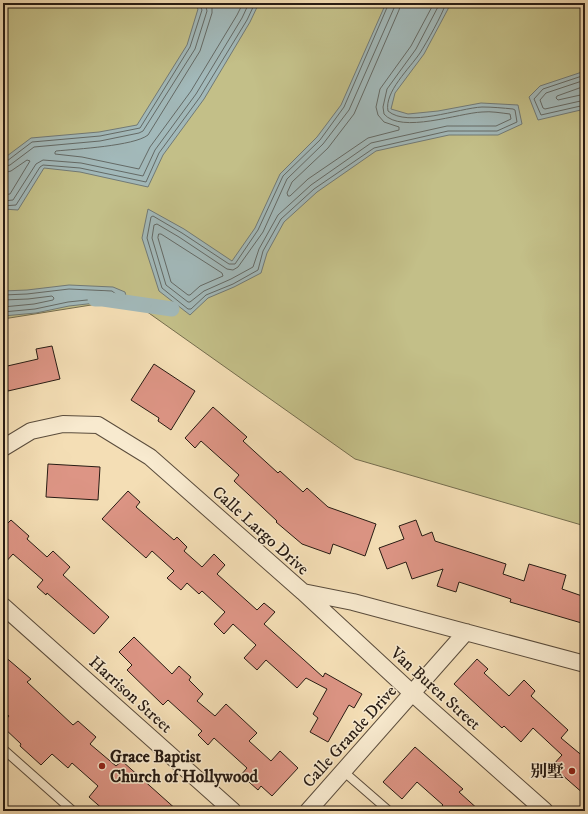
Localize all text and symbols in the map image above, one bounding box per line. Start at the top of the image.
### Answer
street label: Calle Largo Drive [207,481,313,580]
street label: Van Buren Street [385,642,486,736]
street label: Harrison Street [84,651,177,738]
street label: Calle Grande Drive [298,681,402,793]
place label: Grace Baptist Church of Hollywood [110,746,258,788]
marker: Grace Baptist Church of Hollywood [97,761,107,771]
place label: 别墅 [530,761,564,783]
marker: 别墅 [567,766,577,776]

